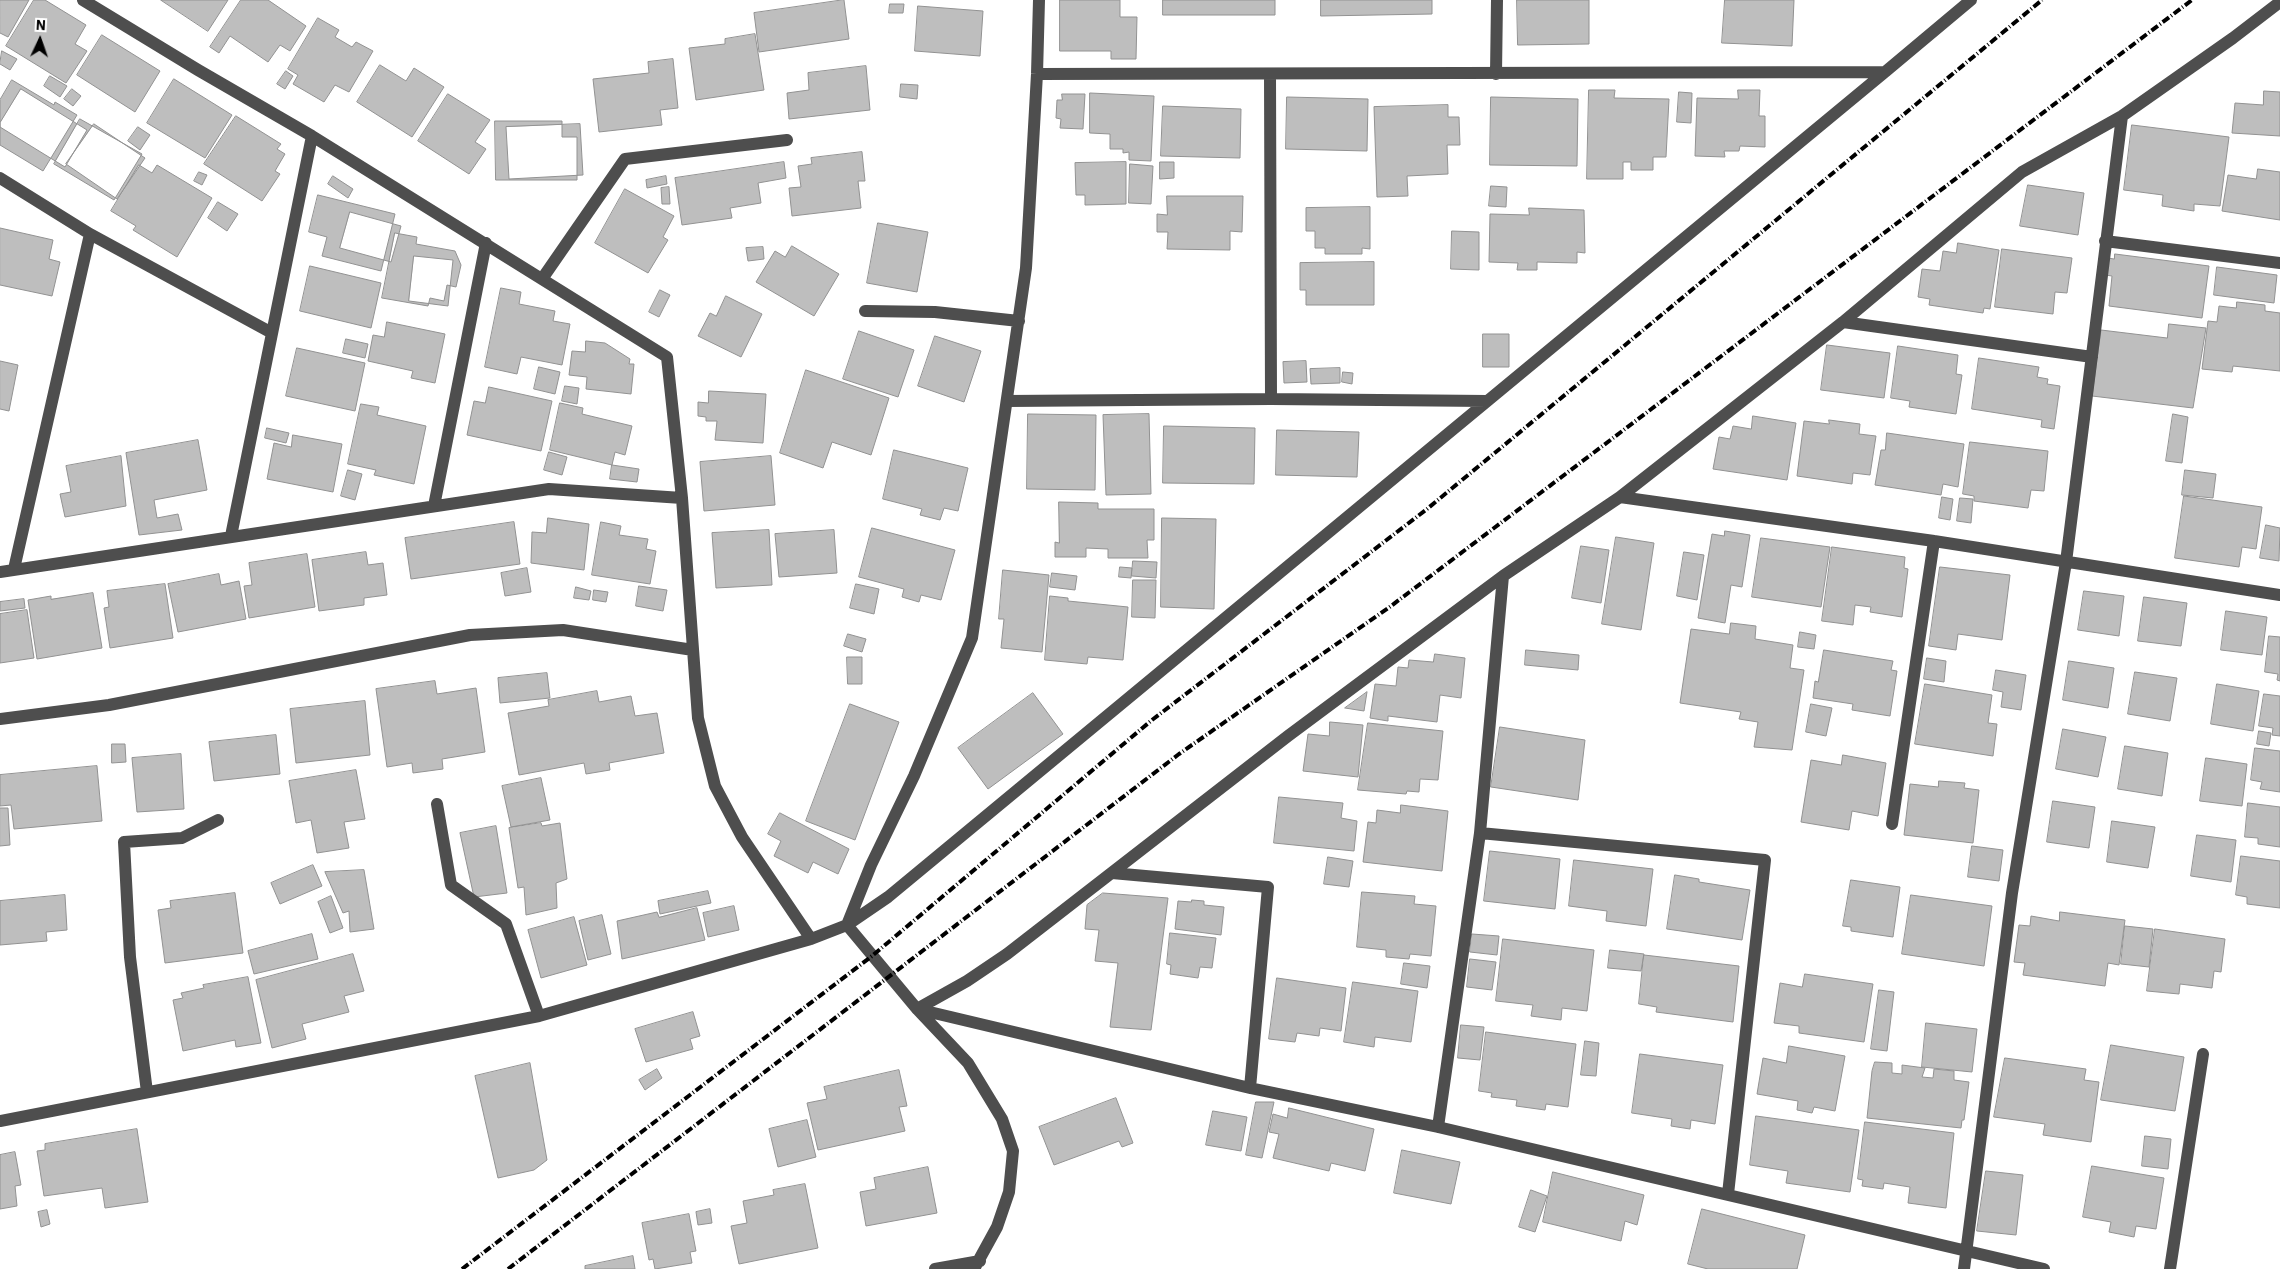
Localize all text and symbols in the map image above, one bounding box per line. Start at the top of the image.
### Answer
north arrow [15,15,65,65]
text: N [35,16,46,34]

